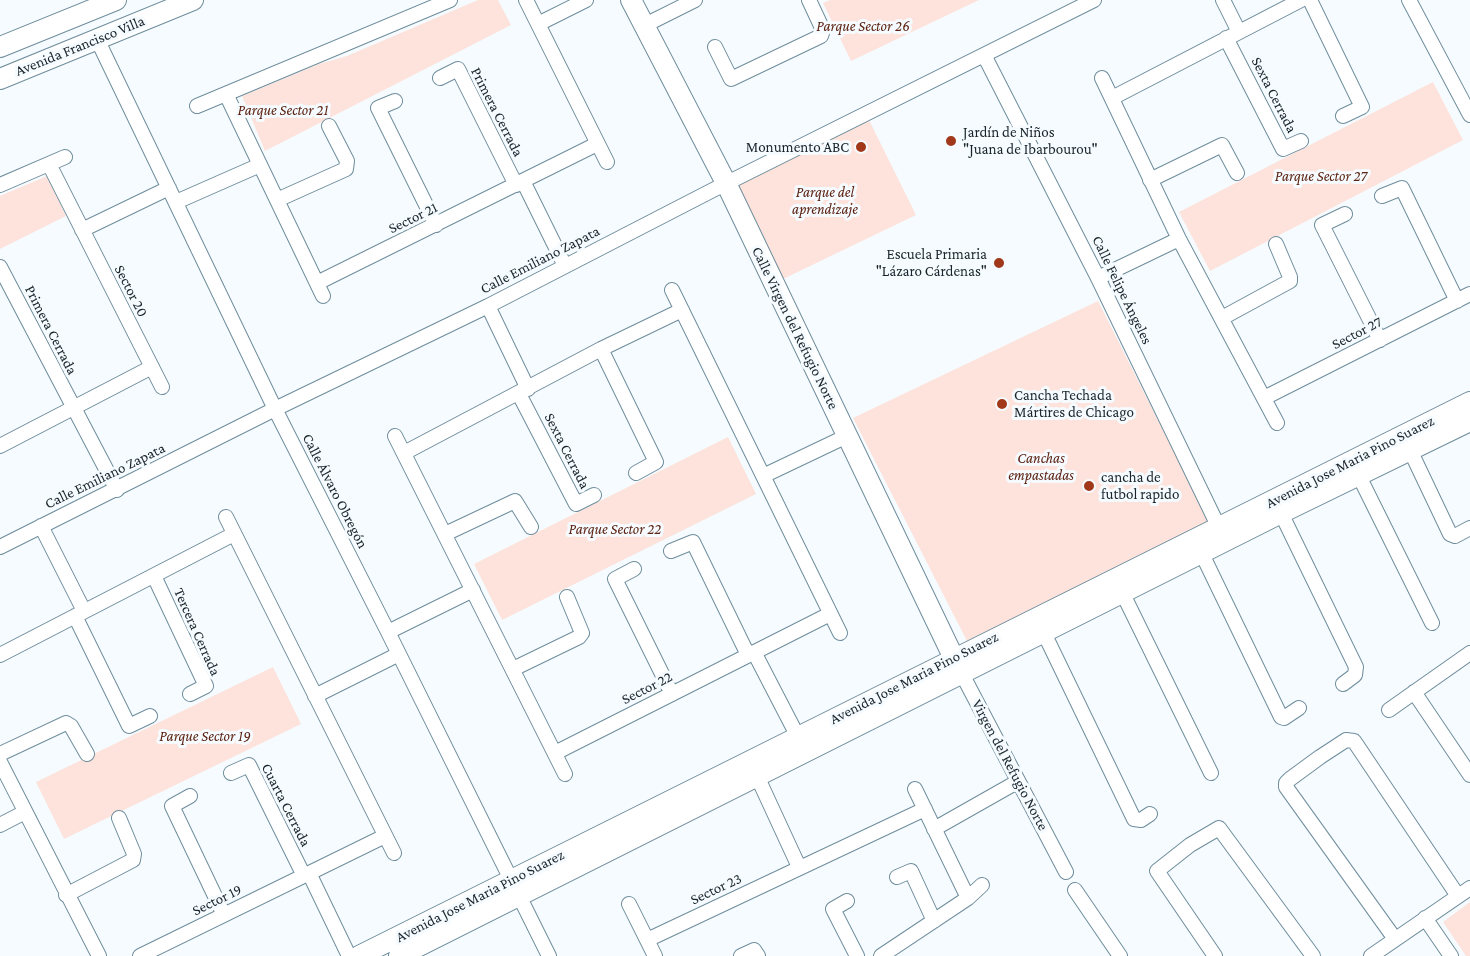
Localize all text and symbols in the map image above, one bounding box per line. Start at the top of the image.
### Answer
street label: Avenida Francisco Villa [13,12,147,80]
park label: Parque Sector 26 [816,17,910,35]
street label: Sexta Cerrada [1247,54,1301,136]
street label: Primera Cerrada [467,64,527,160]
park label: Parque Sector 21 [238,101,328,119]
place label: Jardín de Niños "Juana de Ibarbourou" [963,123,1098,158]
marker: Jardín de Niños "Juana de Ibarbourou" [944,134,958,148]
place label: Monumento ABC [746,138,849,156]
marker: Monumento ABC [854,140,868,154]
park label: Parque Sector 27 [1275,167,1367,185]
park label: Parque del aprendizaje [792,183,858,218]
street label: Sector 21 [386,198,440,238]
street label: Calle Emiliano Zapata [477,222,603,298]
street label: Calle Felipe Ángeles [1088,233,1156,347]
street label: Calle Virgen del Refugio Norte [748,244,842,412]
place label: Escuela Primaria "Lázaro Cárdenas" [876,245,987,280]
marker: Escuela Primaria "Lázaro Cárdenas" [992,256,1006,270]
street label: Sector 20 [110,262,152,320]
street label: Primera Cerrada [21,282,81,378]
street label: Sector 27 [1329,313,1385,353]
place label: Cancha Techada Mártires de Chicago [1014,386,1134,421]
marker: Cancha Techada Mártires de Chicago [995,397,1009,411]
street label: Sexta Cerrada [540,410,594,492]
street label: Avenida Jose Maria Pino Suarez [1263,412,1437,512]
street label: Calle Álvaro Obregón [298,431,372,551]
street label: Calle Emiliano Zapata [42,439,168,513]
park label: Canchas empastadas [1008,449,1074,484]
place label: cancha de futbol rapido [1101,468,1179,503]
marker: cancha de futbol rapido [1082,479,1096,493]
park label: Parque Sector 22 [569,520,661,538]
street label: Tercera Cerrada [170,585,224,679]
street label: Avenida Jose Maria Pino Suarez [827,628,1001,728]
street label: Sector 22 [619,668,675,708]
street label: Virgen del Refugio Norte [968,696,1052,834]
park label: Parque Sector 19 [159,727,251,745]
street label: Cuarta Cerrada [257,760,315,850]
street label: Avenida Jose Maria Pino Suarez [393,846,567,946]
street label: Sector 23 [687,869,745,909]
street label: Sector 19 [189,880,245,920]

